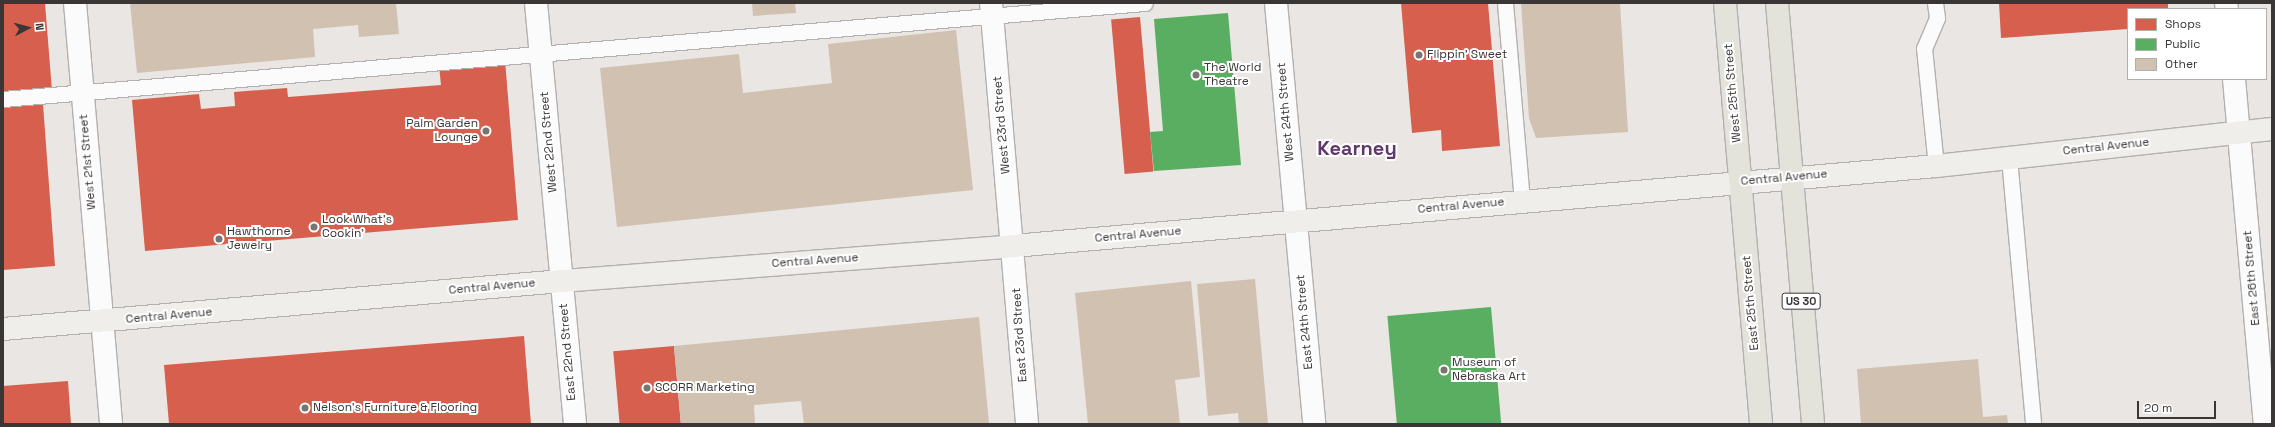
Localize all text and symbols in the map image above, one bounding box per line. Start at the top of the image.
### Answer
north arrow [8,8,48,48]
legend [2127,8,2267,80]
text: Shops [2165,16,2201,32]
text: N [33,22,47,31]
text: Public [2165,36,2200,52]
street label: West 25th Street [1722,43,1744,143]
place label: Flippin' Sweet [1427,48,1507,62]
marker: Flippin' Sweet [1414,50,1424,60]
text: Other [2165,56,2198,72]
place label: The World Theatre [1204,61,1262,89]
street label: West 24th Street [1275,62,1297,162]
marker: The World Theatre [1191,70,1201,80]
street label: West 23rd Street [991,75,1013,175]
street label: West 22nd Street [537,91,561,193]
street label: West 21st Street [77,114,99,210]
place label: Palm Garden Lounge [406,117,478,145]
marker: Palm Garden Lounge [481,126,491,136]
street label: Central Avenue [2062,135,2150,159]
district label: Kearney [1317,136,1397,160]
street label: Central Avenue [1740,167,1828,189]
street label: Central Avenue [1417,195,1505,217]
place label: Look What's Cookin' [322,213,392,241]
marker: Look What's Cookin' [309,222,319,232]
street label: Central Avenue [1094,224,1182,246]
place label: Hawthorne Jewelry [227,225,291,253]
street label: East 26th Street [2241,230,2263,326]
marker: Hawthorne Jewelry [214,234,224,244]
street label: Central Avenue [771,251,859,271]
street label: East 25th Street [1740,255,1762,351]
street label: East 24th Street [1294,274,1316,370]
street label: Central Avenue [448,276,536,298]
street label: East 23rd Street [1010,287,1030,383]
road number: US 30 [1781,292,1821,310]
street label: East 22nd Street [557,303,579,401]
street label: Central Avenue [125,305,213,327]
place label: Museum of Nebraska Art [1452,356,1526,384]
marker: Museum of Nebraska Art [1439,365,1449,375]
place label: SCORR Marketing [655,381,755,395]
marker: SCORR Marketing [642,383,652,393]
scale bar [2139,393,2218,419]
text: 20 m [2144,400,2172,416]
place label: Nelson's Furniture & Flooring [313,401,477,415]
marker: Nelson's Furniture & Flooring [300,403,310,413]

